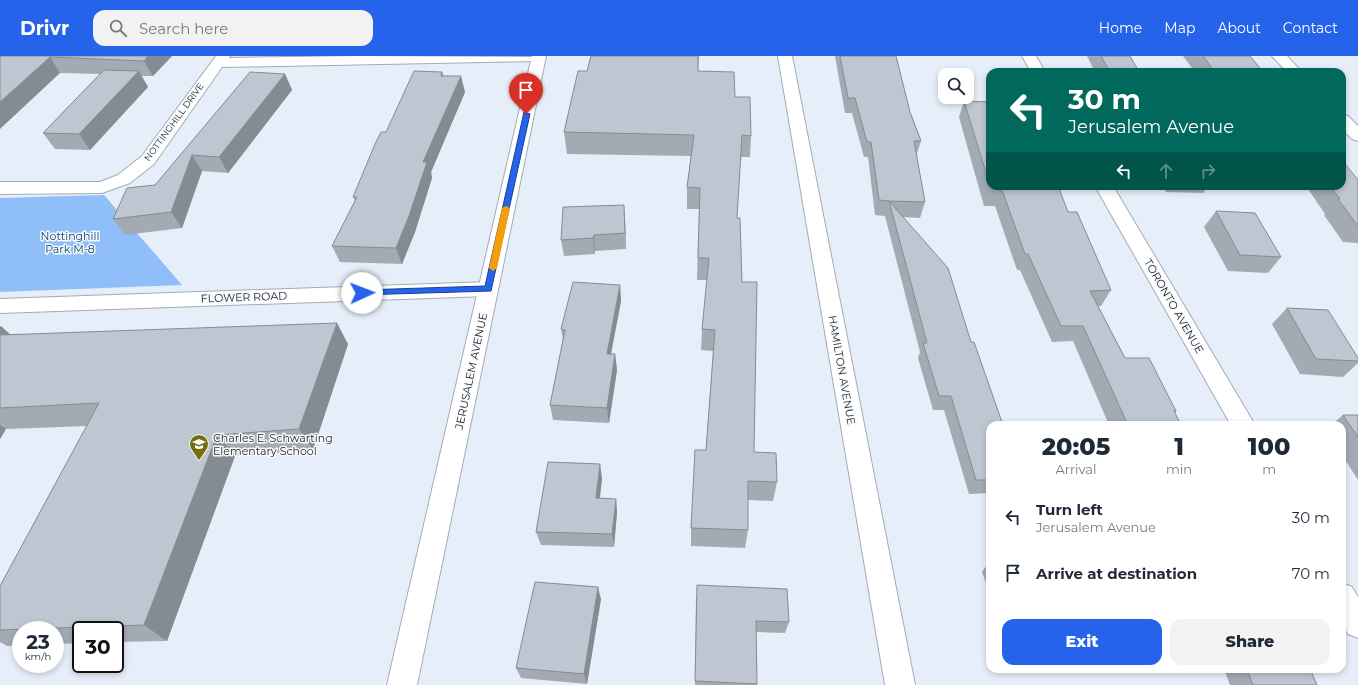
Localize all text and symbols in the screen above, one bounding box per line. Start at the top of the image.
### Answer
search box [93,10,373,46]
text: Drivr [20,17,69,40]
icon: search [107,17,129,39]
text: Search here [139,19,228,38]
text: Home [1099,19,1142,37]
text: Map [1164,19,1195,37]
text: About [1217,19,1261,37]
text: Contact [1283,19,1338,37]
map controls [938,68,974,104]
button: search [938,68,974,104]
pin [509,73,543,114]
icon: arrive [515,79,537,101]
street label: NOTTINGHILL DRIVE [142,80,206,163]
text: 30 m [1068,82,1141,116]
icon: left [1002,84,1054,136]
text: Jerusalem Avenue [1068,116,1234,138]
icon: left [1113,160,1135,182]
icon: ahead [1155,160,1177,182]
icon: right [1197,160,1219,182]
park label: Nottinghill Park M-8 [41,229,99,256]
street label: TORONTO AVENUE [1141,256,1207,356]
position arrow [341,272,383,314]
street label: FLOWER ROAD [200,288,288,306]
street label: JERUSALEM AVENUE [452,311,490,432]
street label: HAMILTON AVENUE [825,314,859,426]
place label: Charles E. Schwarting Elementary School [213,431,333,458]
text: 20:05 [1042,432,1110,461]
text: 1 [1174,432,1184,461]
text: 100 [1248,432,1290,461]
school or university icon: Charles E. Schwarting Elementary School [188,433,210,461]
text: Arrival [1055,461,1096,477]
text: min [1166,461,1192,477]
text: m [1262,461,1276,477]
text: Turn left [1036,500,1103,519]
icon: left [1002,506,1024,528]
text: 30 m [1292,508,1330,527]
text: Jerusalem Avenue [1036,519,1156,535]
icon: arrive [1002,562,1024,584]
text: Arrive at destination [1036,564,1197,583]
text: 70 m [1292,564,1330,583]
button: Exit [1002,619,1162,665]
button: Share [1170,619,1330,665]
speed limit sign: 30 [72,621,124,673]
text: 23 [26,630,50,654]
text: km/h [25,650,51,663]

